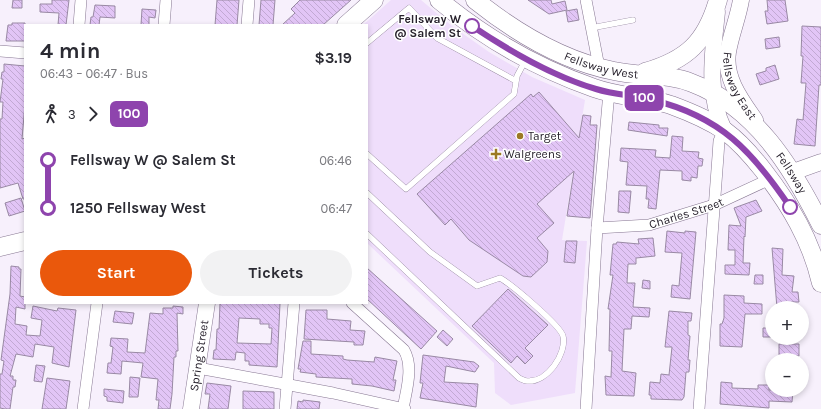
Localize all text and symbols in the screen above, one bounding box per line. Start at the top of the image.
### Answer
place label: Fellsway W @ Salem St [394,12,462,40]
marker: Fellsway W @ Salem St [464,18,480,34]
text: 4 min [40,38,100,64]
text: $3.19 [315,49,352,67]
street label: Fellsway West [562,49,640,81]
street label: Fellsway East [720,51,760,123]
text: 06:43 – 06:47 · Bus [40,66,148,81]
line badge: 100 [621,85,667,111]
text: 100 [633,89,655,106]
icon: walk [40,103,62,125]
icon: forward [82,103,104,125]
text: 100 [118,105,140,122]
text: 3 [68,107,76,122]
place label: Target [528,129,562,143]
marker: Target [515,131,525,141]
place label: Walgreens [504,147,561,161]
marker: Walgreens [491,149,501,159]
street label: Fellsway [773,149,810,196]
text: Fellsway W @ Salem St [70,151,236,169]
text: 06:46 [319,153,352,168]
street label: Charles Street [647,194,726,232]
text: 1250 Fellsway West [70,199,206,217]
unlabelled marker [782,199,798,215]
text: 06:47 [320,201,352,216]
button: Start [40,250,192,296]
button: Tickets [200,250,352,296]
map controls [765,301,809,397]
button: + [765,301,809,345]
street label: Spring Street [187,318,211,392]
button: − [765,353,809,397]

